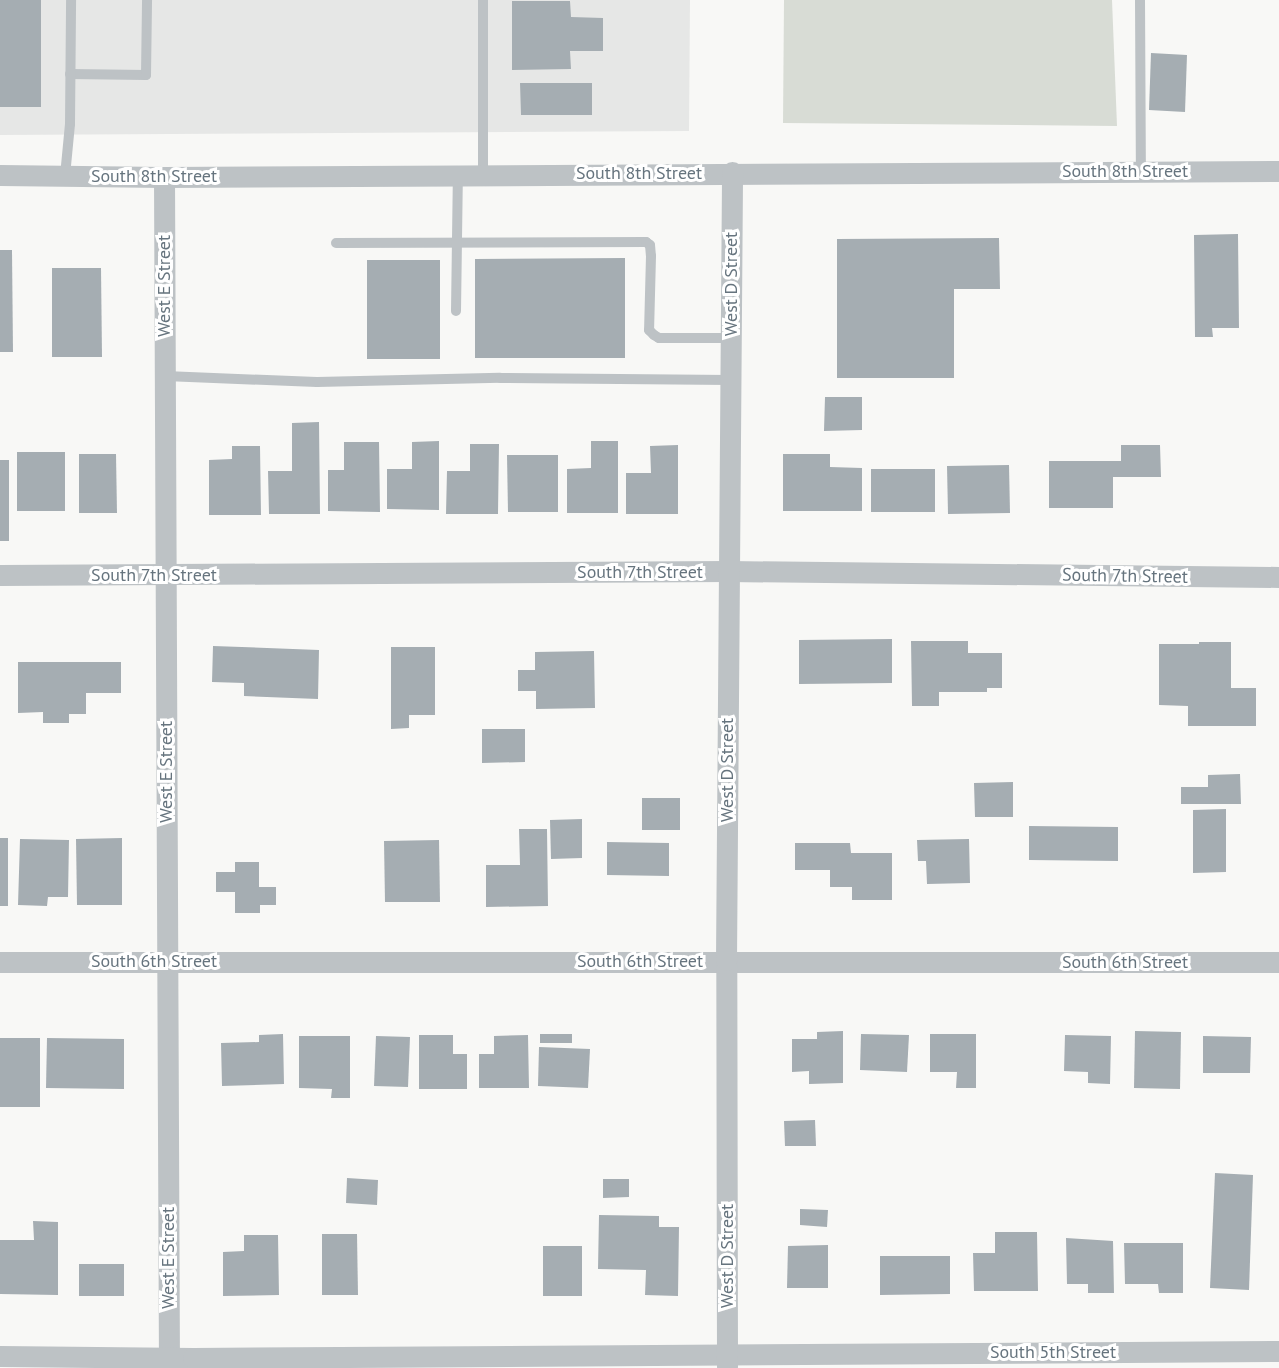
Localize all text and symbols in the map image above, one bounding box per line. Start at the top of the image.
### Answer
street label: South 8th Street [1062,160,1188,182]
street label: South 8th Street [576,162,702,184]
street label: South 8th Street [91,165,217,187]
street label: West D Street [720,232,742,336]
street label: West E Street [153,235,175,337]
street label: South 7th Street [577,561,703,583]
street label: South 7th Street [91,564,217,586]
street label: South 7th Street [1062,564,1188,588]
street label: West D Street [716,718,738,822]
street label: West E Street [155,721,177,823]
street label: South 6th Street [91,950,217,972]
street label: South 6th Street [577,950,703,972]
street label: South 6th Street [1062,951,1188,973]
street label: West D Street [716,1204,738,1308]
street label: West E Street [157,1207,179,1309]
street label: South 5th Street [990,1341,1116,1363]

